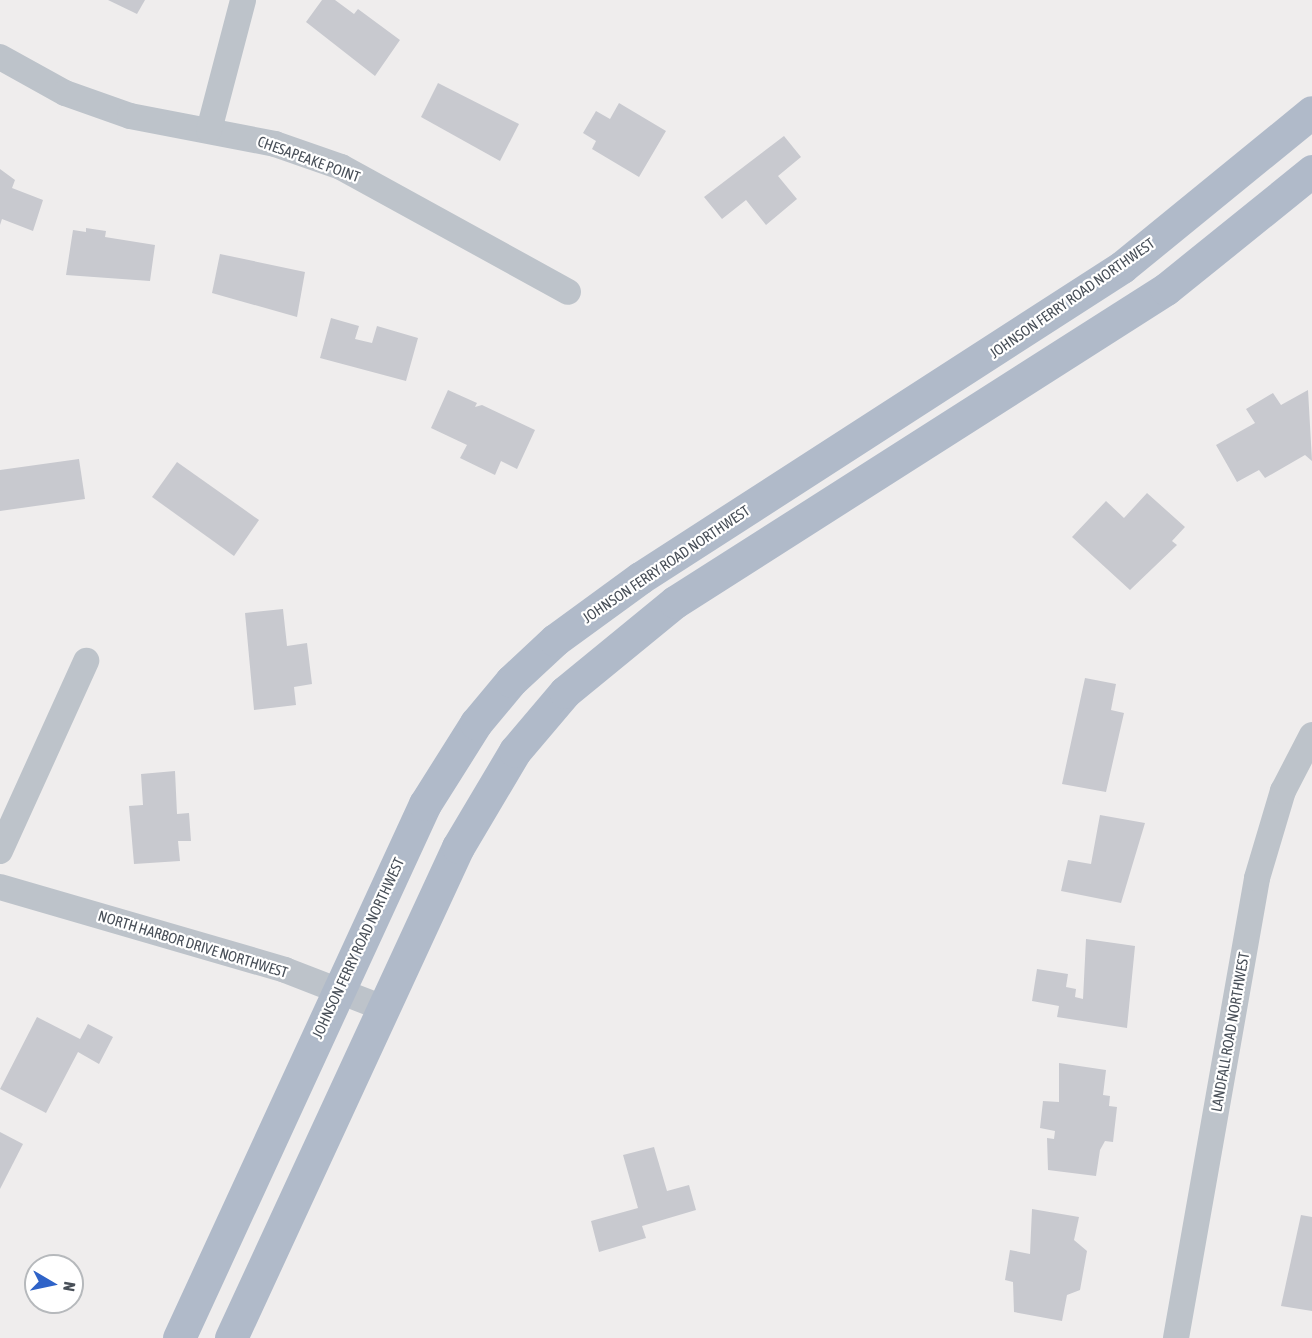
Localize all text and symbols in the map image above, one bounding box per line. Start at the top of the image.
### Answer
street label: CHESAPEAKE POINT [255,132,363,186]
street label: JOHNSON FERRY ROAD NORTHWEST [986,234,1158,362]
street label: JOHNSON FERRY ROAD NORTHWEST [579,501,753,627]
street label: JOHNSON FERRY ROAD NORTHWEST [308,855,408,1041]
street label: NORTH HARBOR DRIVE NORTHWEST [96,907,290,981]
street label: LANDFALL ROAD NORTHWEST [1207,951,1253,1113]
north arrow [24,1254,84,1314]
text: N [60,1280,79,1293]

